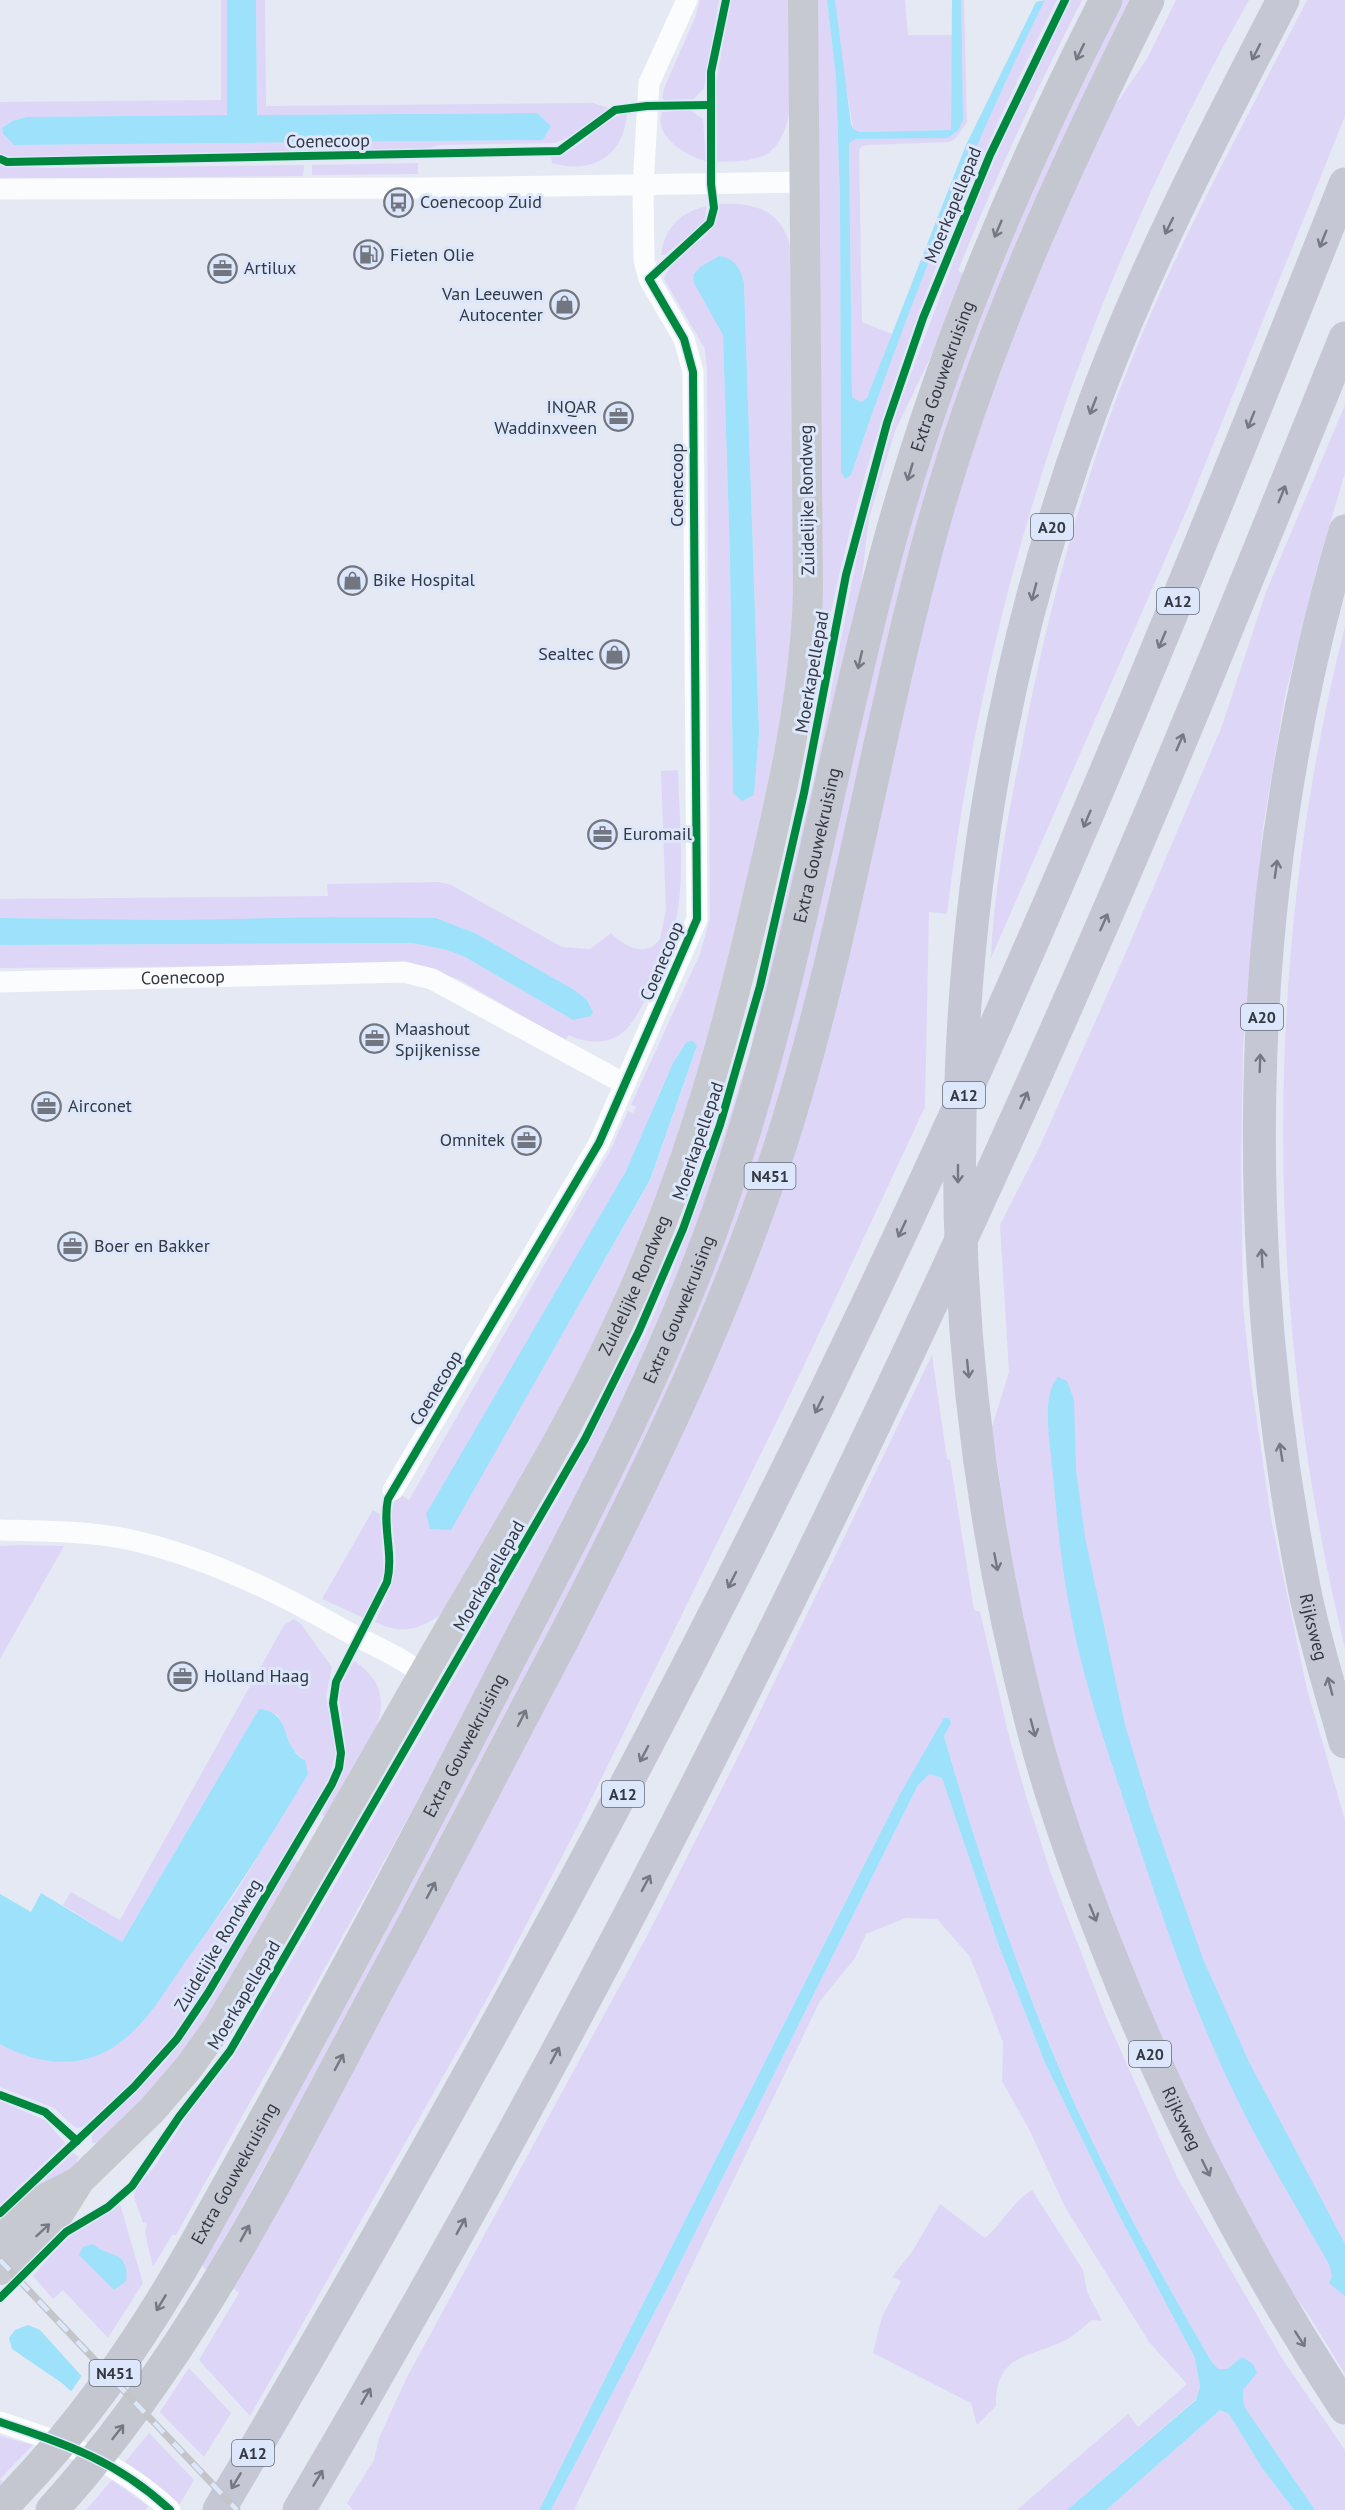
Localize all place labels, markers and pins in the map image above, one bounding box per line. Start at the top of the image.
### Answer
bus stop icon: Coenecoop Zuid [383,186,415,218]
place label: Coenecoop Zuid [420,190,542,213]
fuel station icon: Fieten Olie [353,239,385,271]
place label: Fieten Olie [390,243,475,266]
office icon: Artilux [207,252,239,284]
place label: Artilux [244,256,296,279]
place label: Van Leeuwen Autocenter [441,282,543,326]
shop icon: Van Leeuwen Autocenter [548,288,580,320]
place label: INQAR Waddinxveen [494,395,597,439]
office icon: INQAR Waddinxveen [602,401,634,433]
shop icon: Bike Hospital [336,564,368,596]
place label: Bike Hospital [373,568,476,591]
shop icon: Sealtec [599,638,631,670]
place label: Sealtec [538,642,594,665]
office icon: Euromail [586,818,618,850]
place label: Euromail [623,822,692,845]
place label: Maashout Spijkenisse [395,1017,480,1061]
office icon: Maashout Spijkenisse [358,1023,390,1055]
office icon: Airconet [31,1090,63,1122]
place label: Airconet [68,1094,132,1117]
office icon: Omnitek [510,1124,542,1156]
place label: Omnitek [440,1128,505,1151]
office icon: Boer en Bakker [57,1230,89,1262]
place label: Boer en Bakker [94,1234,210,1257]
office icon: Holland Haag [167,1660,199,1692]
place label: Holland Haag [204,1664,309,1687]

